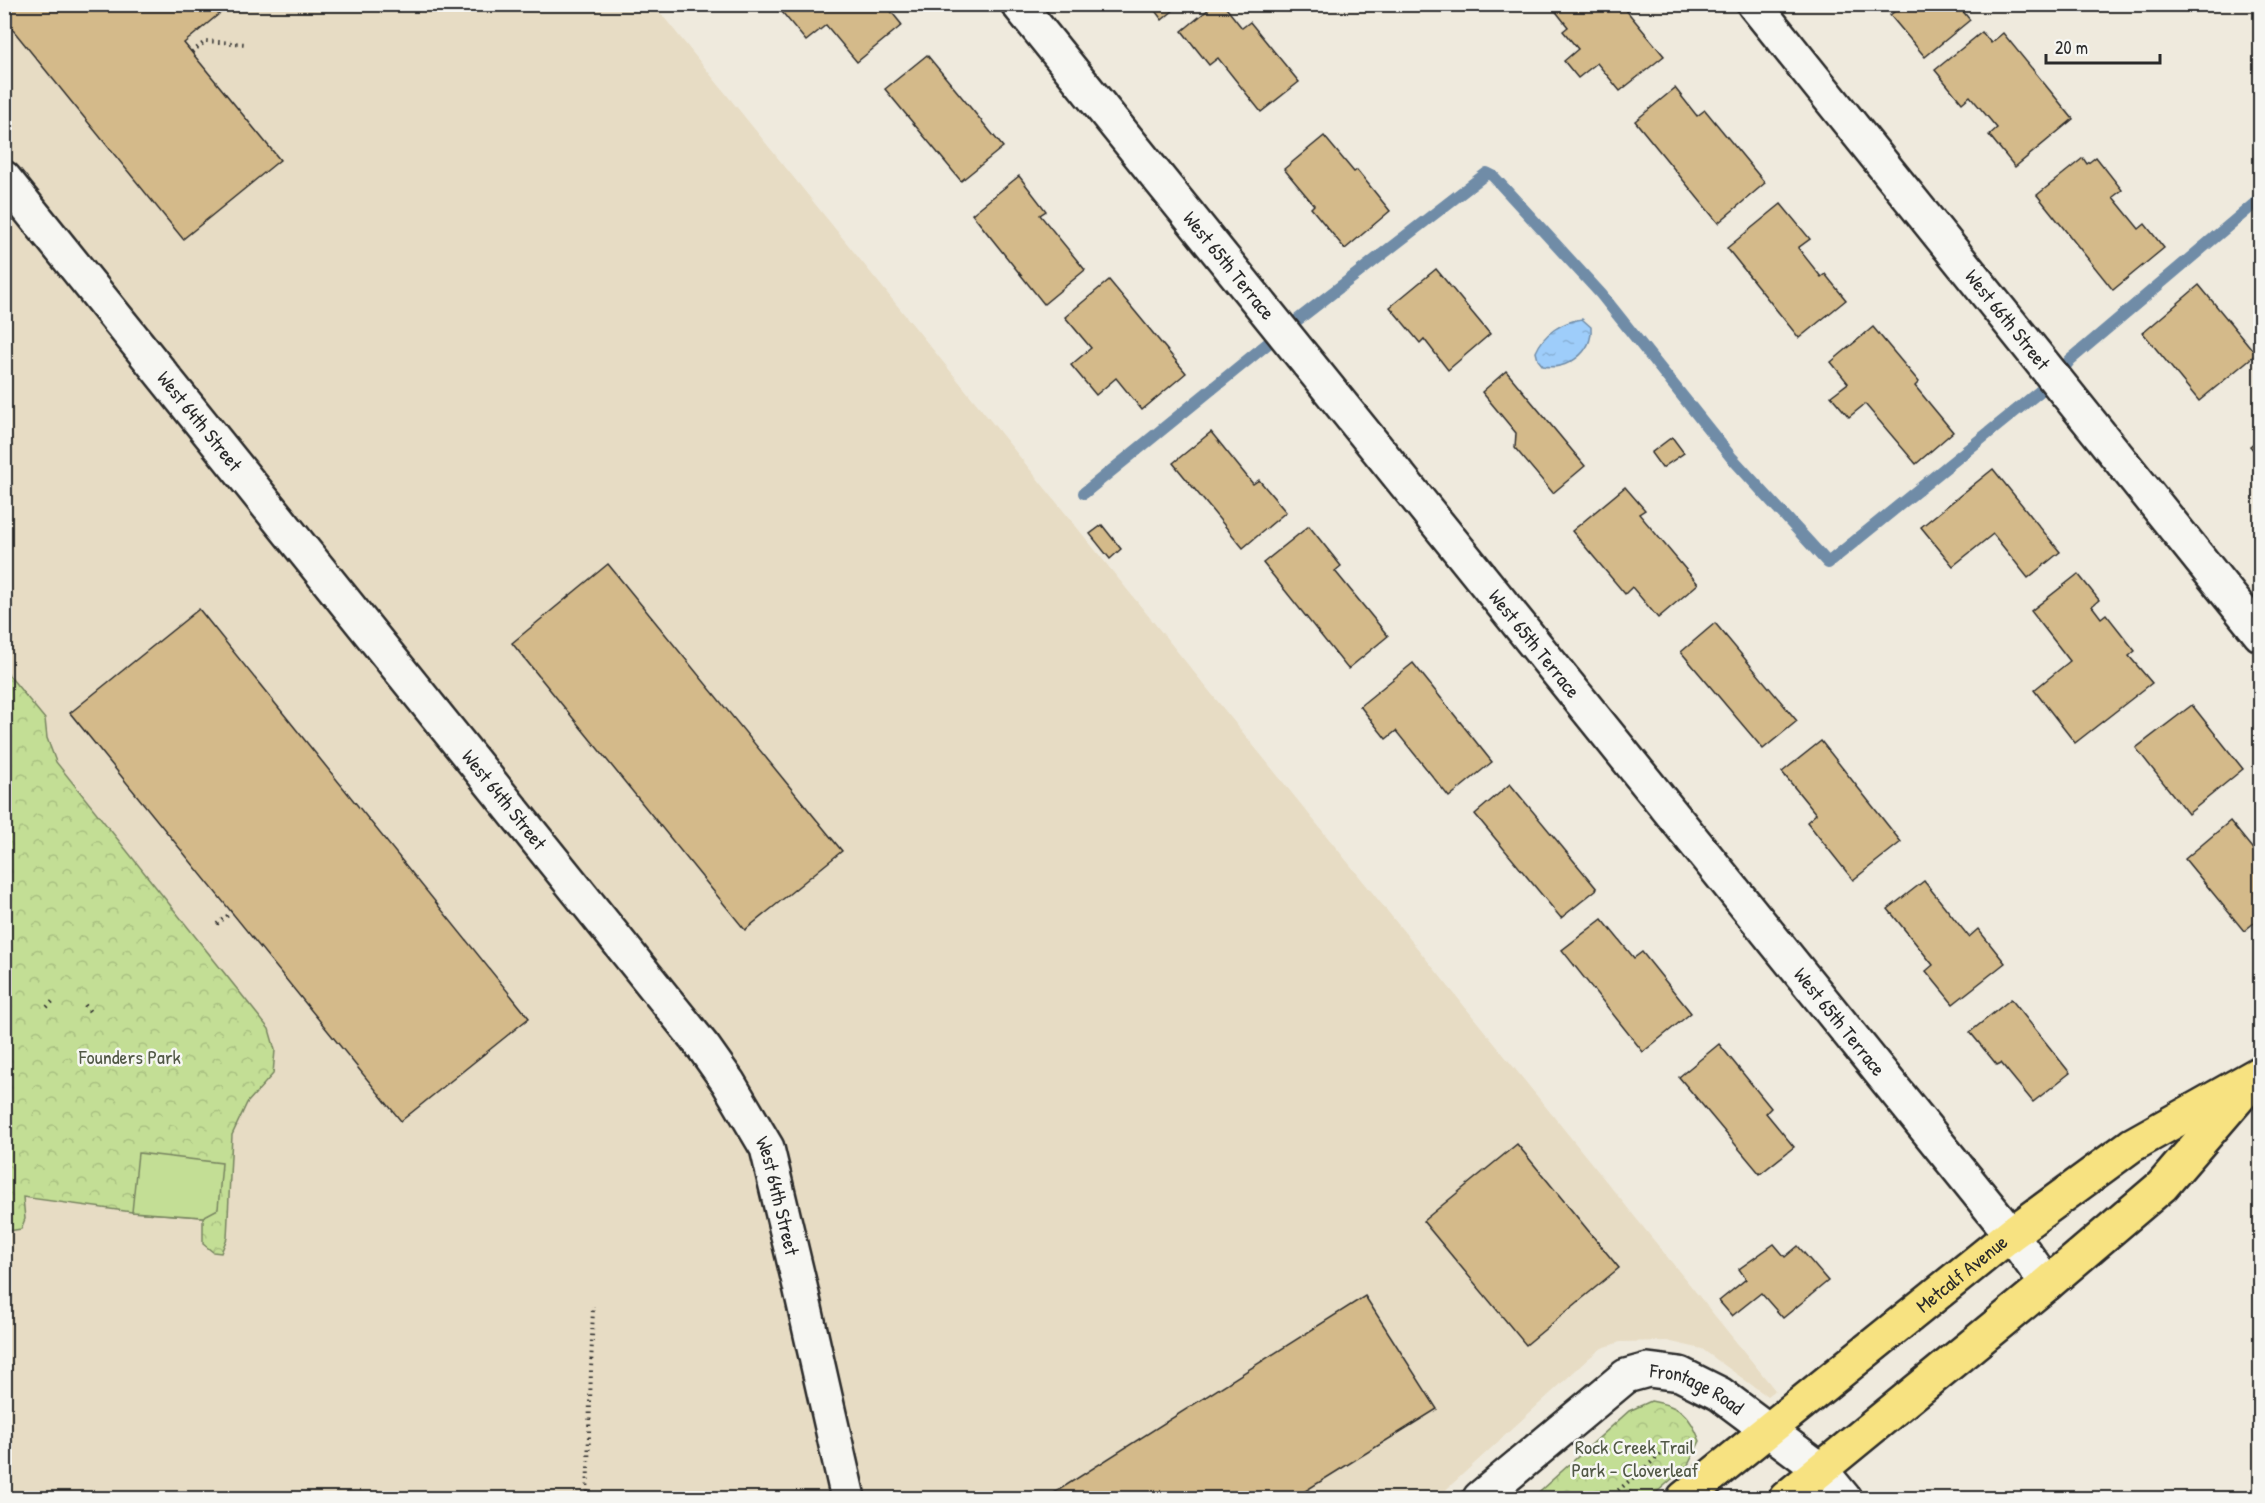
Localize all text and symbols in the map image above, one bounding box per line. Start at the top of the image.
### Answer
scale bar [2046,27,2160,65]
text: 20 m [2055,35,2088,60]
street label: West 65th Terrace [1177,205,1281,325]
street label: West 66th Street [1959,263,2057,376]
street label: West 64th Street [151,365,249,477]
street label: West 65th Terrace [1483,583,1587,703]
street label: West 64th Street [456,744,554,856]
street label: West 65th Terrace [1788,962,1892,1081]
park label: Founders Park [78,1043,181,1070]
street label: West 64th Street [750,1131,806,1259]
street label: Metcalf Avenue [1910,1228,2013,1318]
street label: Frontage Road [1648,1356,1750,1420]
park label: Rock Creek Trail Park - Cloverleaf [1571,1433,1699,1483]

